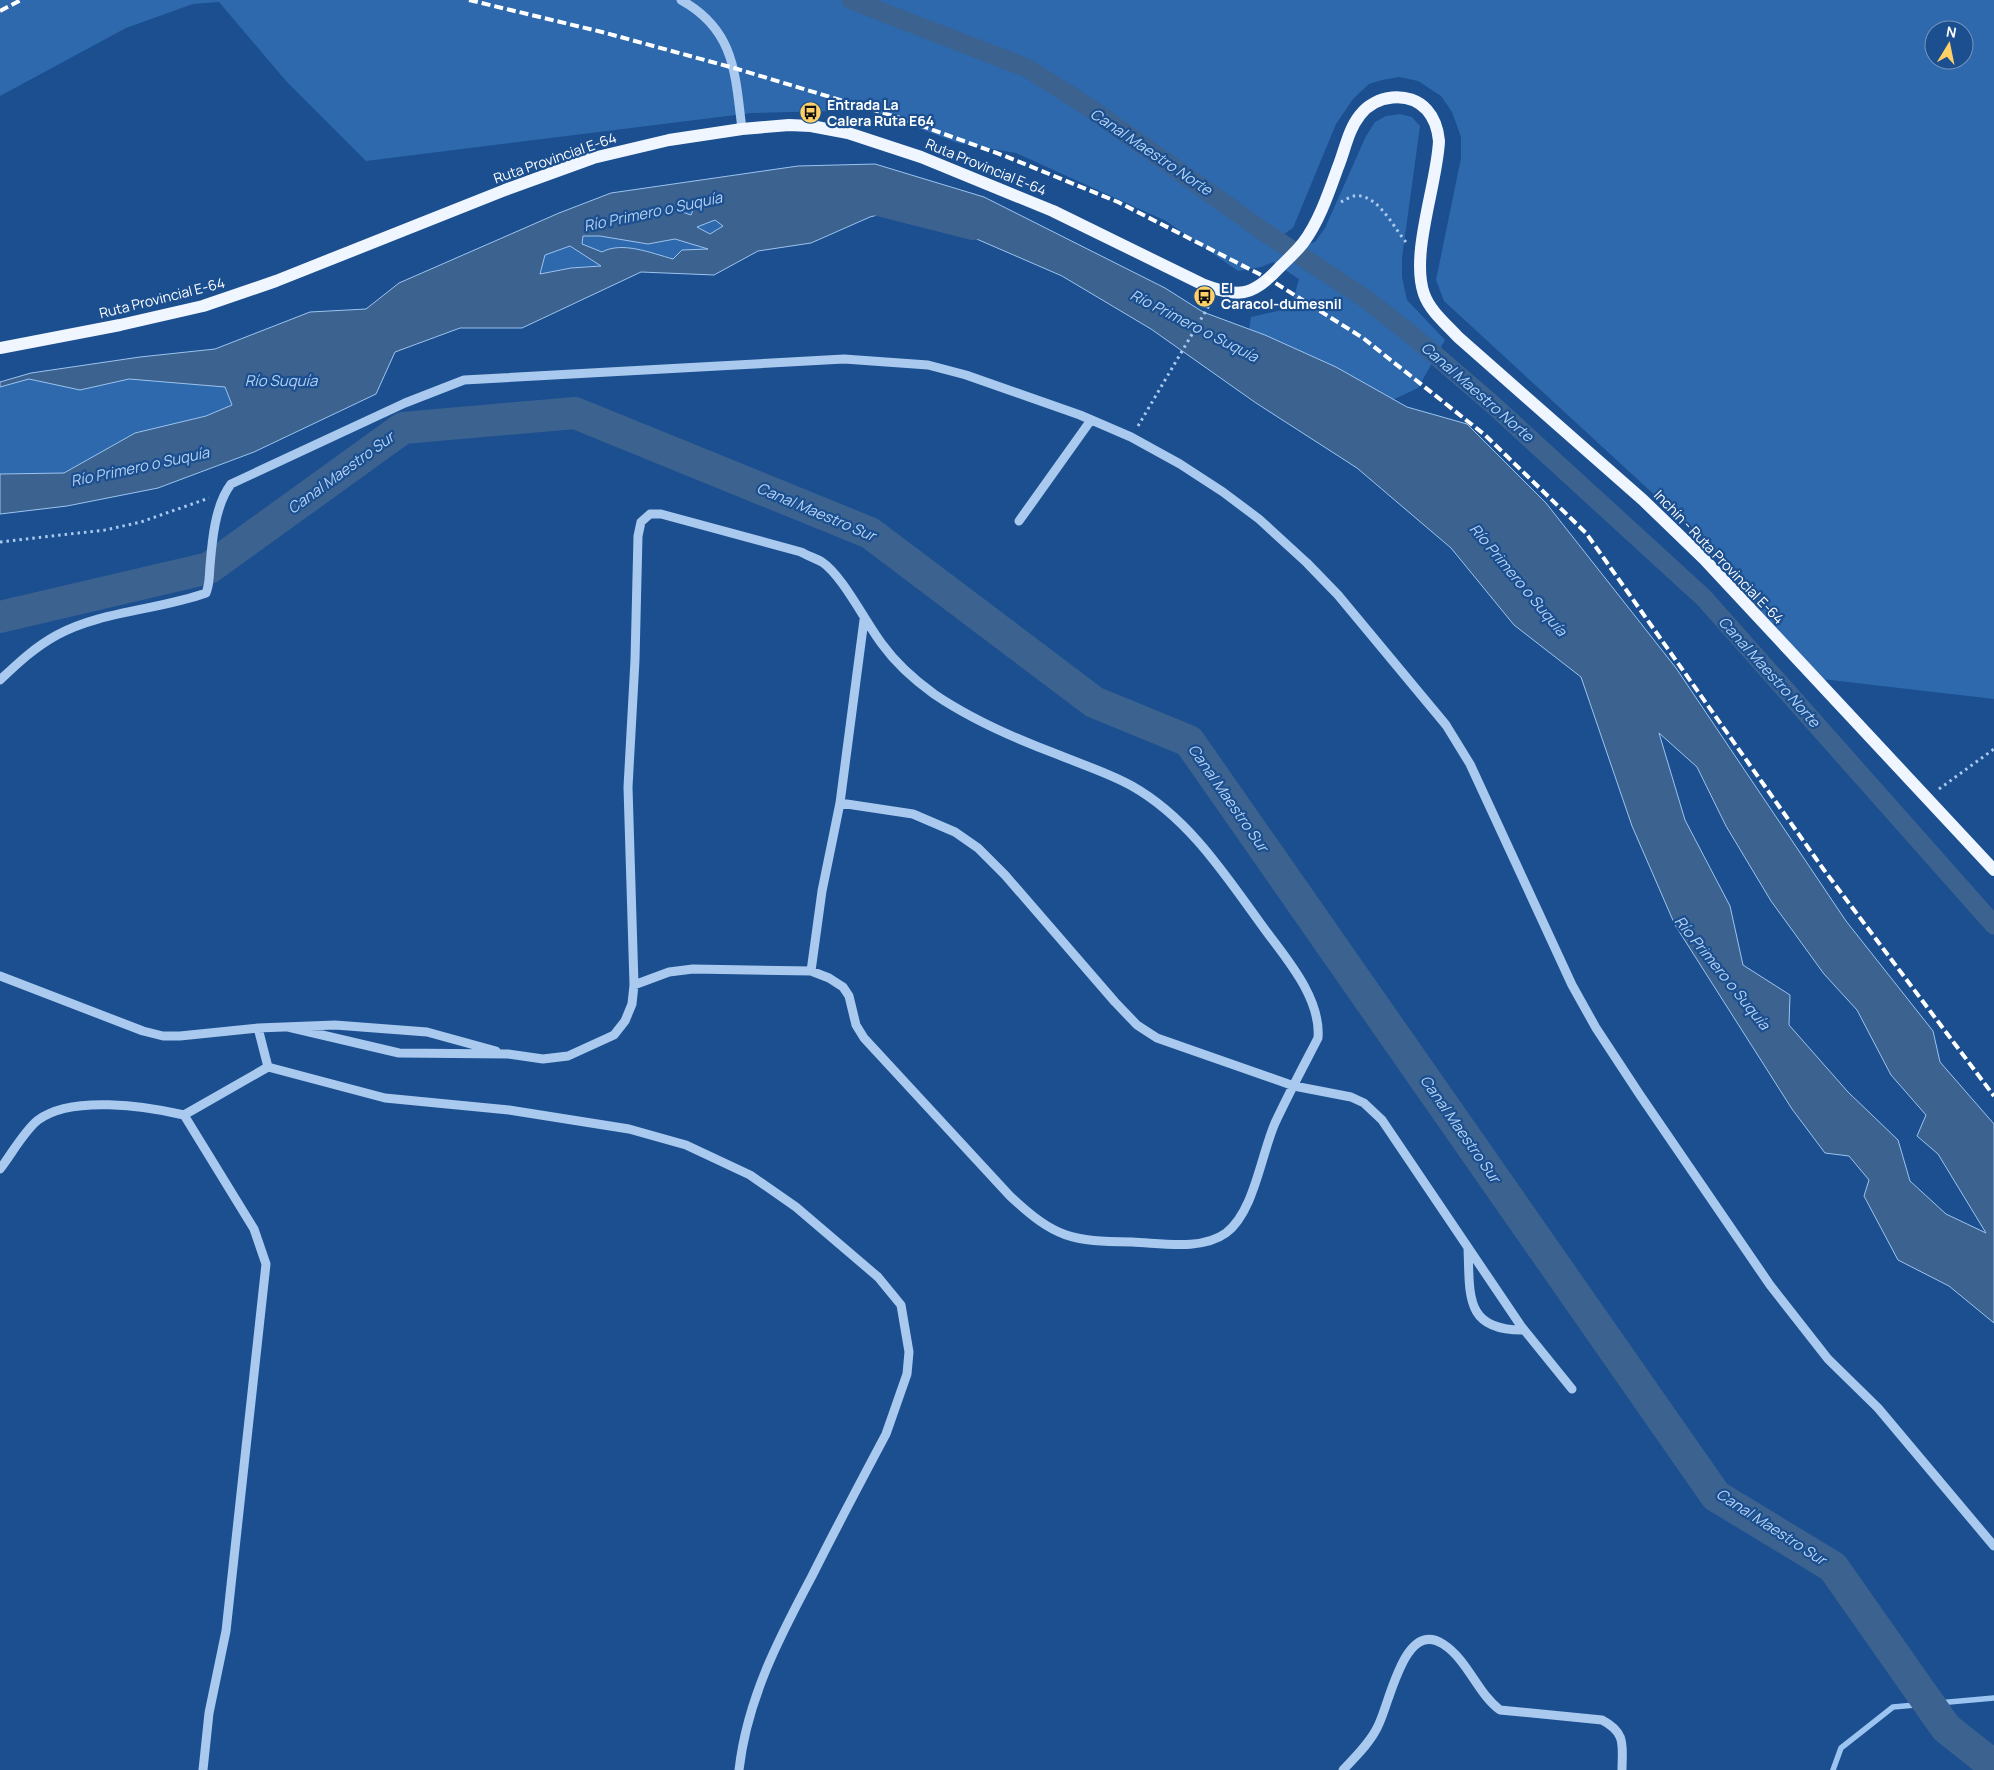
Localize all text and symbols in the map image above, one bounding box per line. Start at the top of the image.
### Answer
north arrow [1924,20,1974,70]
text: N [1945,21,1958,42]
place label: Entrada La Calera Ruta E64 [827,95,934,130]
bus stop icon: Entrada La Calera Ruta E64 [799,101,823,125]
water label: Canal Maestro Norte [1086,103,1217,201]
street label: Ruta Provincial E-64 [491,128,619,187]
street label: Ruta Provincial E-64 [923,134,1049,199]
water label: Río Primero o Suquía [582,186,725,236]
street label: Ruta Provincial E-64 [97,273,227,322]
place label: El Caracol-dumesnil [1221,278,1342,313]
water label: Río Primero o Suquía [1127,284,1262,367]
bus stop icon: El Caracol-dumesnil [1193,284,1217,308]
water label: Canal Maestro Norte [1417,337,1539,447]
water label: Río Suquía [245,370,318,391]
water label: Canal Maestro Sur [283,425,400,518]
water label: Río Primero o Suquía [69,441,212,491]
water label: Canal Maestro Sur [754,477,881,547]
street label: Inchín - Ruta Provincial E-64 [1650,486,1789,628]
water label: Río Primero o Suquía [1465,519,1572,641]
water label: Canal Maestro Norte [1714,612,1826,733]
water label: Canal Maestro Sur [1183,740,1275,858]
water label: Río Primero o Suquía [1670,911,1775,1035]
water label: Canal Maestro Sur [1415,1071,1507,1189]
water label: Canal Maestro Sur [1712,1483,1832,1571]

